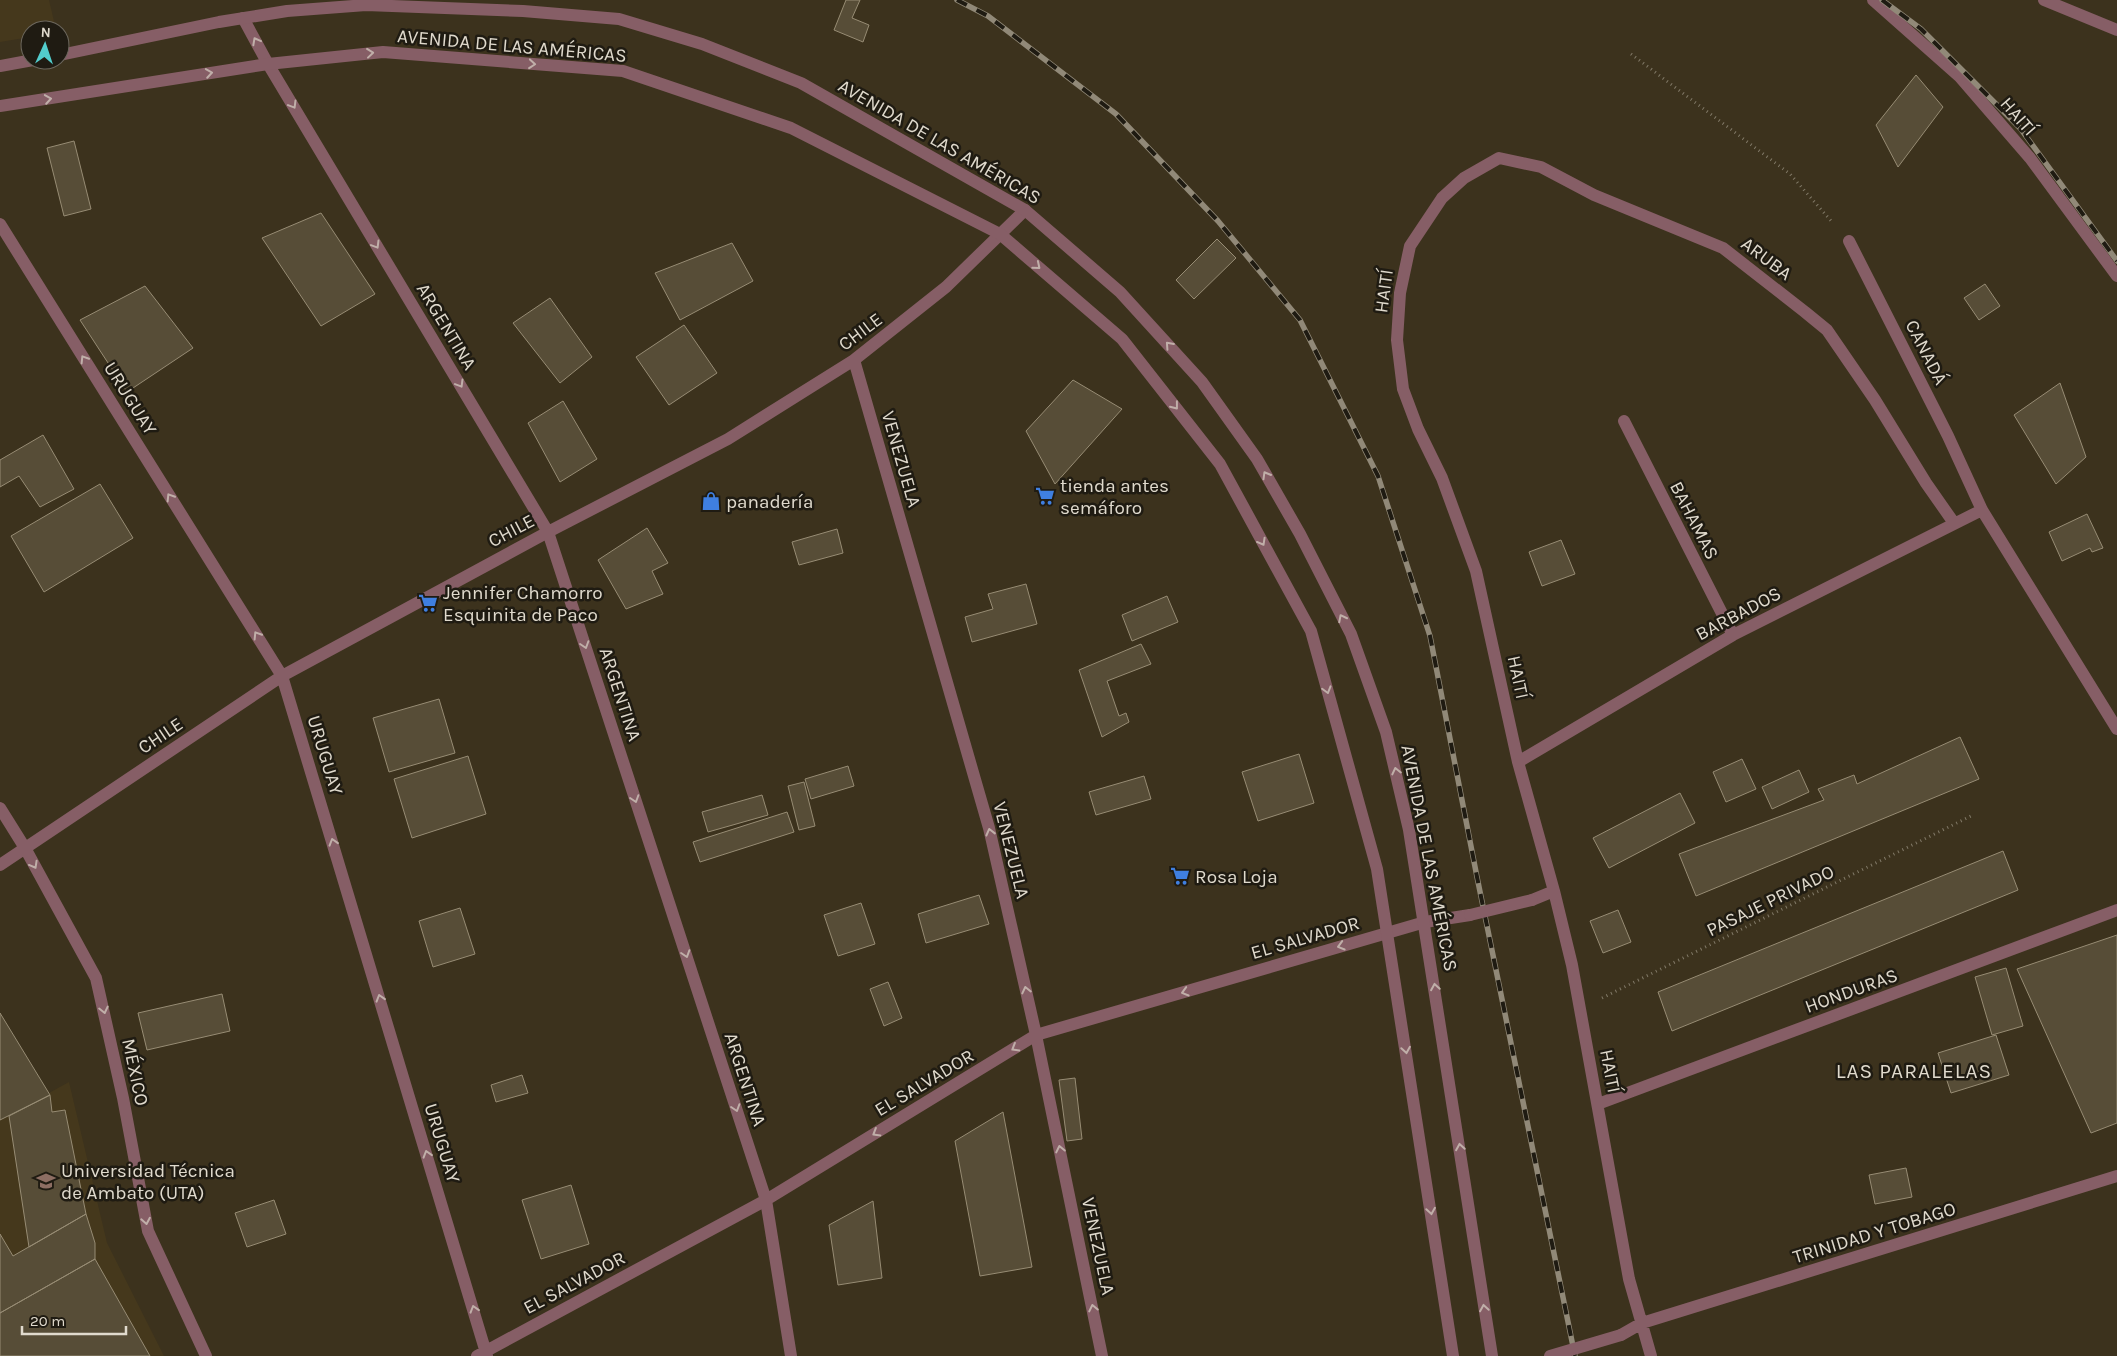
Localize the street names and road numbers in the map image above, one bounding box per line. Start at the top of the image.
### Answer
street label: AVENIDA DE LAS AMÉRICAS [396,24,628,67]
street label: AVENIDA DE LAS AMÉRICAS [834,74,1045,209]
street label: HAITÍ [1996,92,2042,141]
street label: ARUBA [1737,233,1796,285]
street label: HAITÍ [1369,267,1398,314]
street label: ARGENTINA [412,279,481,374]
street label: CHILE [834,308,887,355]
street label: CANADÁ [1900,316,1953,389]
street label: URUGUAY [99,358,161,440]
street label: VENEZUELA [877,409,925,510]
street label: BAHAMAS [1665,478,1723,563]
street label: CHILE [485,510,538,552]
street label: BARBADOS [1692,582,1785,646]
street label: ARGENTINA [595,645,646,744]
street label: HAITÍ [1503,653,1534,702]
street label: CHILE [134,713,187,759]
street label: URUGUAY [303,713,348,798]
street label: AVENIDA DE LAS AMÉRICAS [1396,743,1463,973]
street label: VENEZUELA [988,799,1034,901]
street label: PASAJE PRIVADO [1703,860,1838,941]
street label: EL SALVADOR [1248,912,1362,964]
street label: HONDURAS [1802,964,1901,1018]
street label: ARGENTINA [720,1030,771,1129]
street label: MÉXICO [117,1036,154,1108]
street label: EL SALVADOR [871,1045,978,1121]
street label: HAITÍ [1595,1047,1626,1095]
street label: URUGUAY [420,1101,465,1186]
street label: VENEZUELA [1077,1195,1119,1297]
street label: TRINIDAD Y TOBAGO [1790,1198,1958,1268]
street label: EL SALVADOR [520,1247,629,1319]

